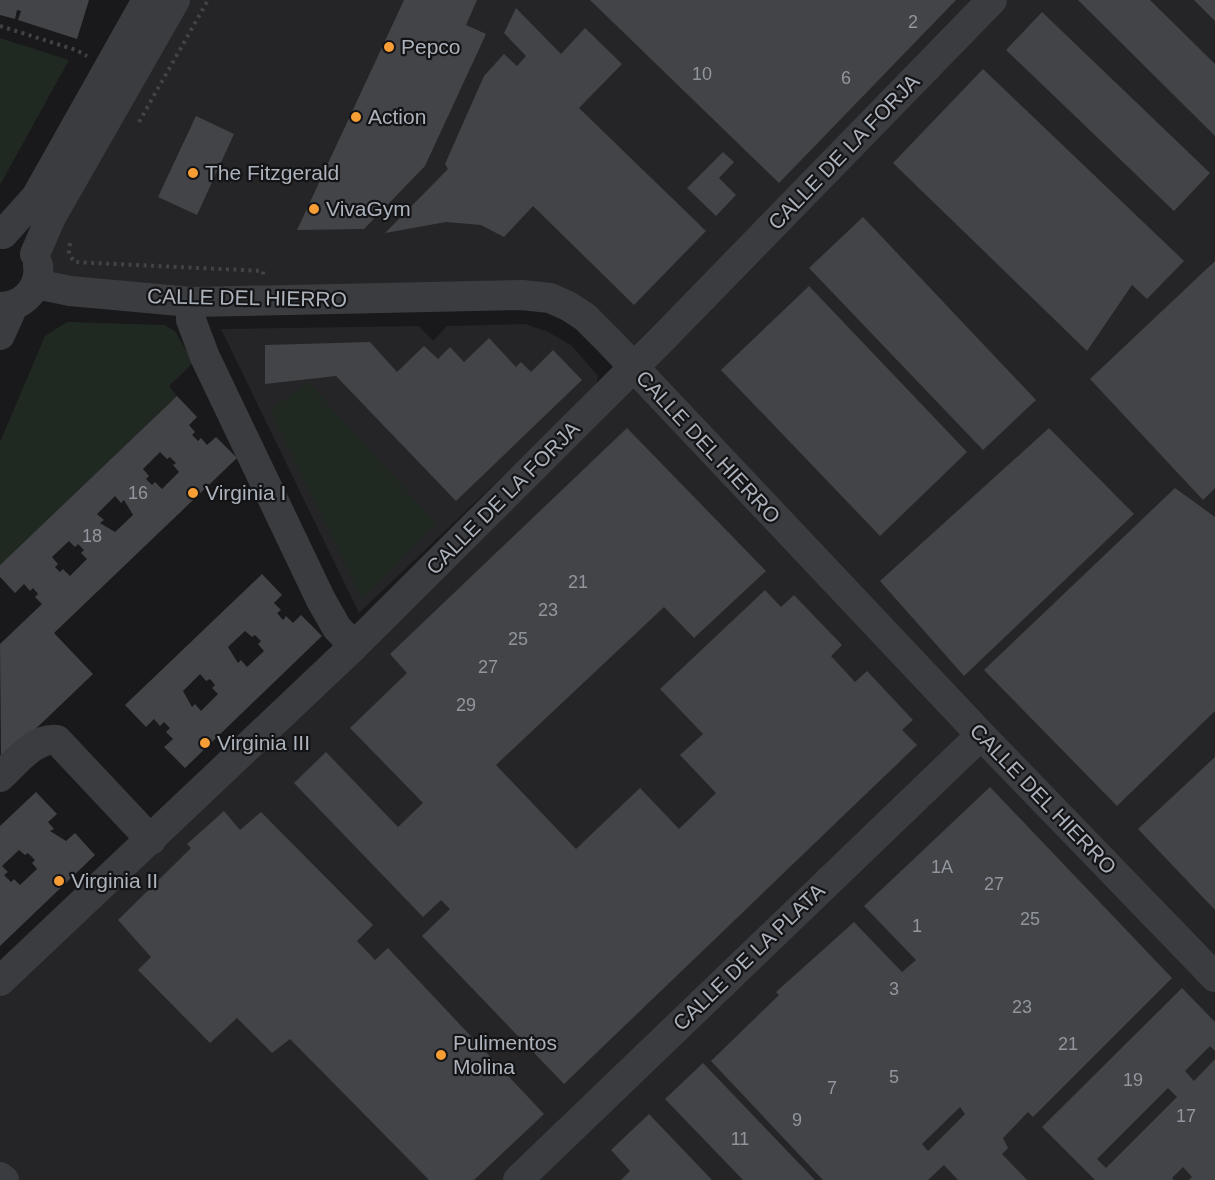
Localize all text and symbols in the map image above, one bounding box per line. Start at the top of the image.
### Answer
house number: 2 [908,12,918,32]
place label: Pepco [401,35,461,58]
marker: Pepco [382,40,396,54]
house number: 10 [692,64,712,84]
house number: 6 [841,68,851,88]
street label: CALLE DE LA FORJA [764,69,924,234]
place label: Action [368,105,426,128]
marker: Action [349,110,363,124]
place label: The Fitzgerald [205,161,339,184]
marker: The Fitzgerald [186,166,200,180]
place label: VivaGym [326,197,411,220]
marker: VivaGym [307,202,321,216]
street label: CALLE DEL HIERRO [147,284,347,311]
street label: CALLE DEL HIERRO [632,366,785,528]
street label: CALLE DE LA FORJA [421,416,584,579]
place label: Virginia I [205,481,286,504]
house number: 16 [128,483,148,503]
marker: Virginia I [186,486,200,500]
house number: 18 [82,526,102,546]
house number: 21 [568,572,588,592]
house number: 23 [538,600,558,620]
house number: 25 [508,629,528,649]
house number: 27 [478,657,498,677]
house number: 29 [456,695,476,715]
street label: CALLE DEL HIERRO [966,719,1121,879]
place label: Virginia III [217,731,310,754]
marker: Virginia III [198,736,212,750]
house number: 1A [931,857,953,877]
place label: Virginia II [71,869,158,892]
marker: Virginia II [52,874,66,888]
house number: 27 [984,874,1004,894]
street label: CALLE DE LA PLATA [668,879,829,1035]
house number: 25 [1020,909,1040,929]
house number: 1 [912,916,922,936]
house number: 3 [889,979,899,999]
house number: 23 [1012,997,1032,1017]
place label: Pulimentos Molina [453,1031,557,1078]
house number: 21 [1058,1034,1078,1054]
marker: Pulimentos Molina [434,1048,448,1062]
house number: 5 [889,1067,899,1087]
house number: 19 [1123,1070,1143,1090]
house number: 7 [827,1078,837,1098]
house number: 17 [1176,1106,1196,1126]
house number: 9 [792,1110,802,1130]
house number: 11 [731,1129,749,1149]

